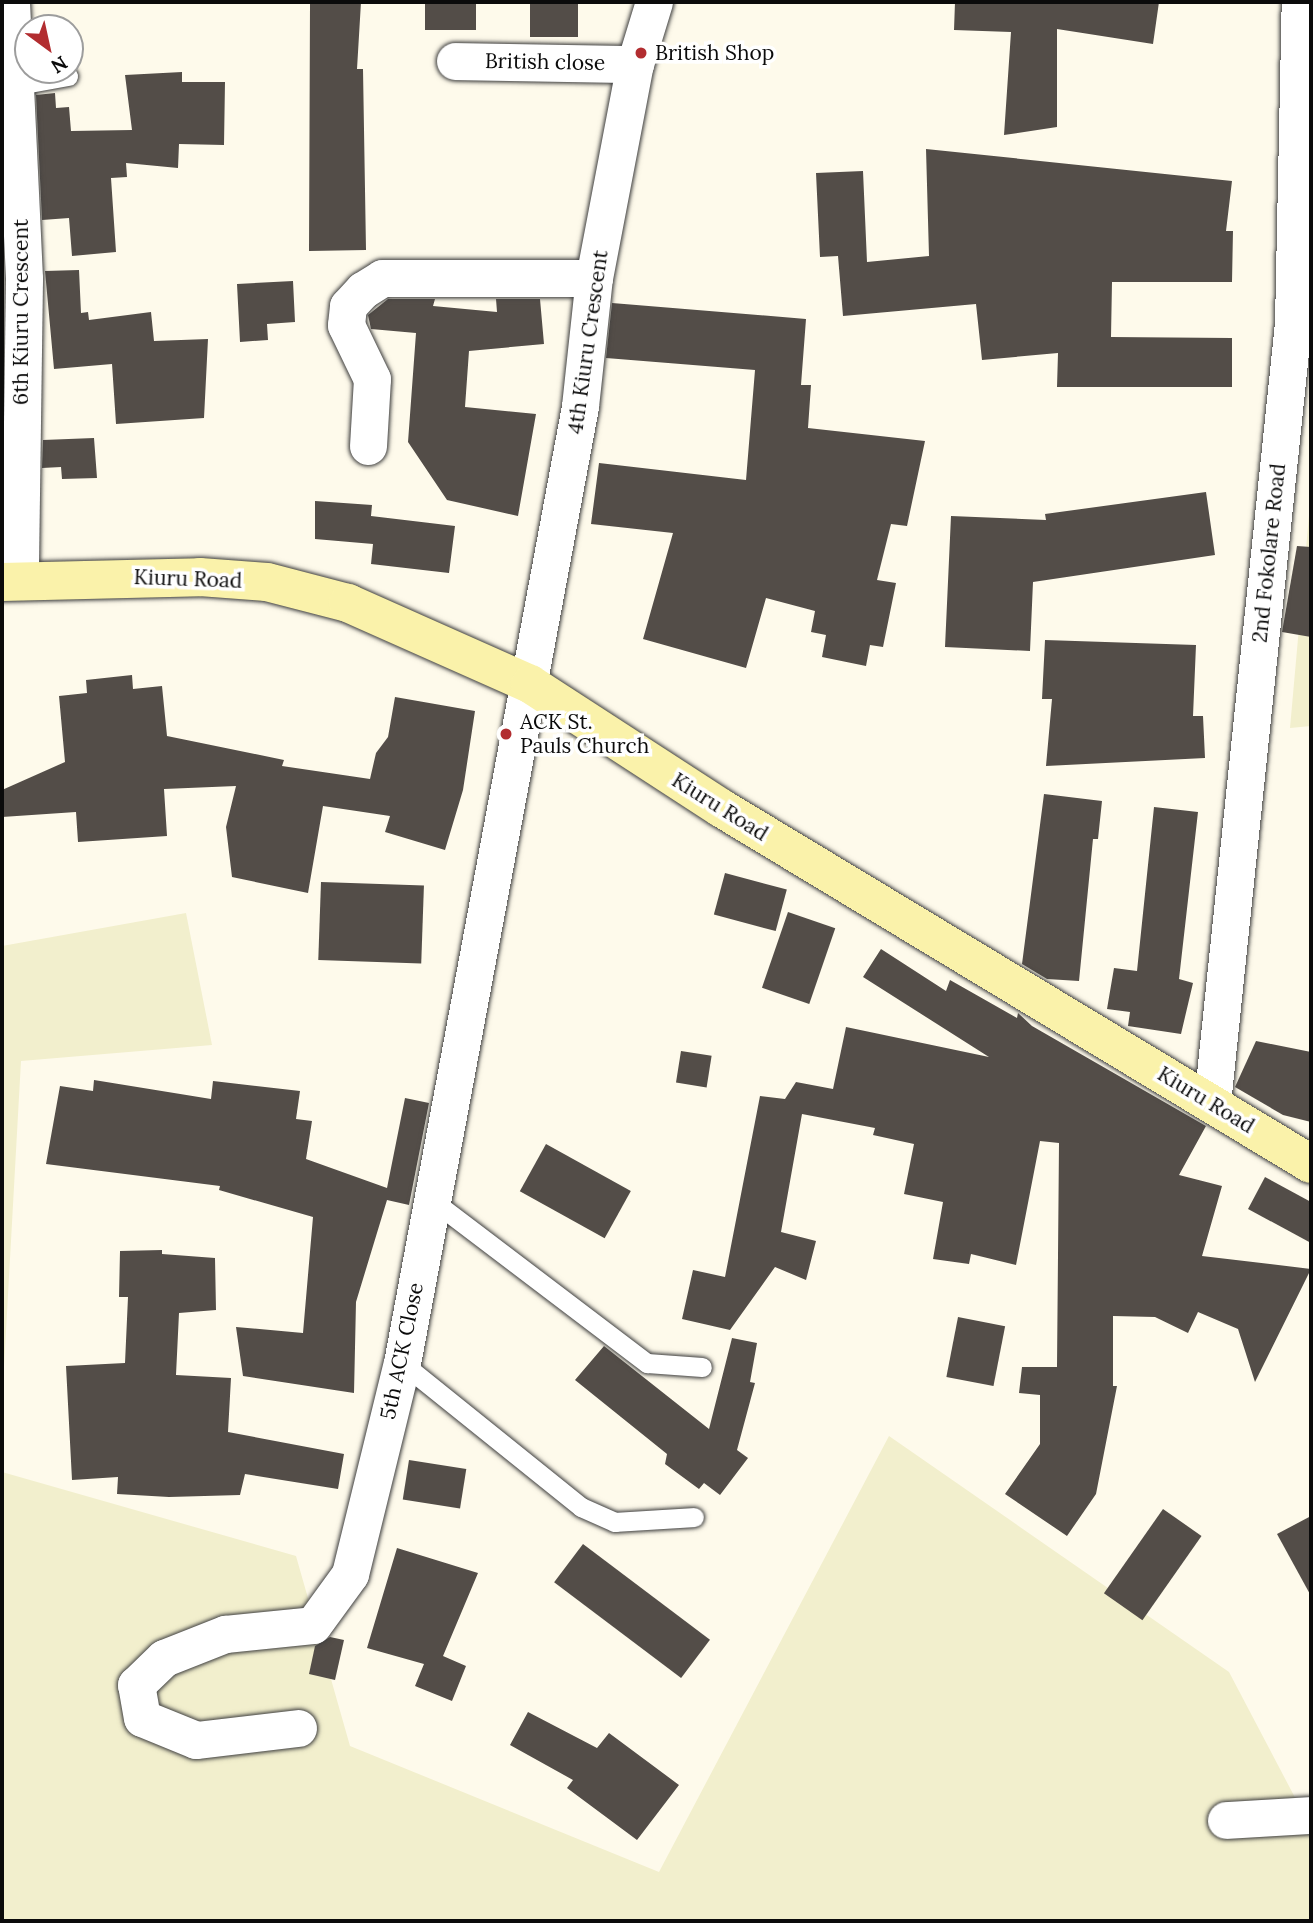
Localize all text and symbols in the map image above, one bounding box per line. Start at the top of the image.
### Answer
north arrow [14,14,84,84]
place label: British Shop [655,40,774,66]
marker: British Shop [633,45,649,61]
street label: British close [485,48,605,76]
text: N [47,51,72,79]
street label: 6th Kiuru Crescent [8,219,34,405]
street label: 4th Kiuru Crescent [563,248,613,436]
street label: 2nd Fokolare Road [1247,462,1291,644]
street label: Kiuru Road [133,565,243,593]
place label: ACK St. Pauls Church [520,709,649,759]
marker: ACK St. Pauls Church [498,726,514,742]
street label: Kiuru Road [667,768,773,846]
street label: Kiuru Road [1153,1061,1259,1139]
street label: 5th ACK Close [375,1280,429,1422]

